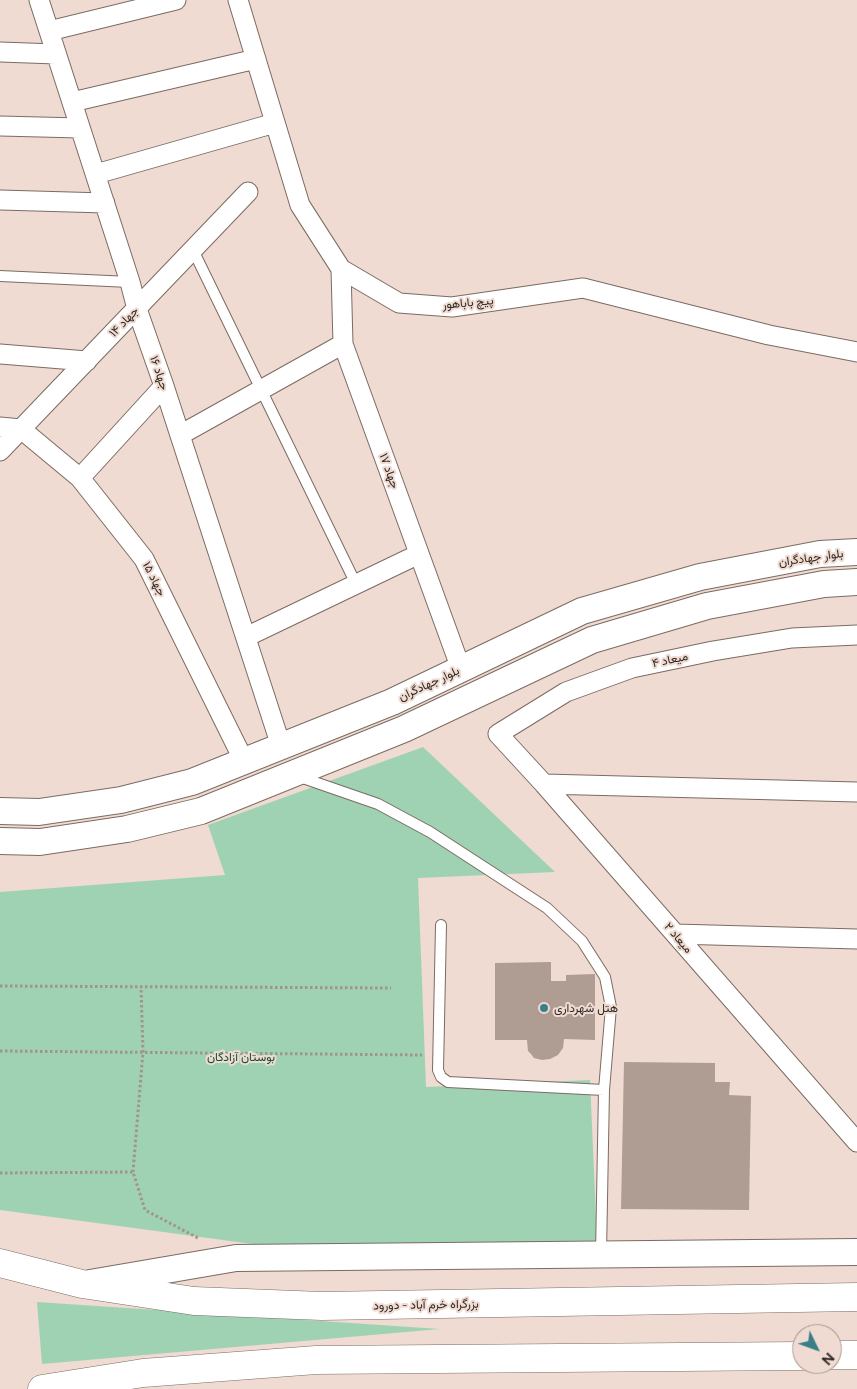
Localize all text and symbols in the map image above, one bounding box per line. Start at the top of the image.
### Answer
street label: پیچ باباهور [442,294,494,312]
street label: جهاد ۱۴ [106,304,142,340]
street label: جهاد ۱۶ [146,354,172,392]
street label: جهاد ۱۷ [376,451,402,491]
street label: بلوار جهادگران [778,546,844,570]
street label: جهاد ۱۵ [139,560,169,598]
street label: میعاد ۴ [651,649,689,671]
street label: بلوار جهادگران [396,664,462,704]
street label: میعاد ۲ [661,920,695,956]
place label: هتل شهرداری [554,1001,618,1015]
marker: هتل شهرداری [538,1002,550,1014]
park label: بوستان آزادگان [207,1050,275,1064]
street label: بزرگراه خرم آباد - دورود [373,1297,479,1313]
north arrow [792,1324,842,1374]
text: N [818,1349,838,1368]

